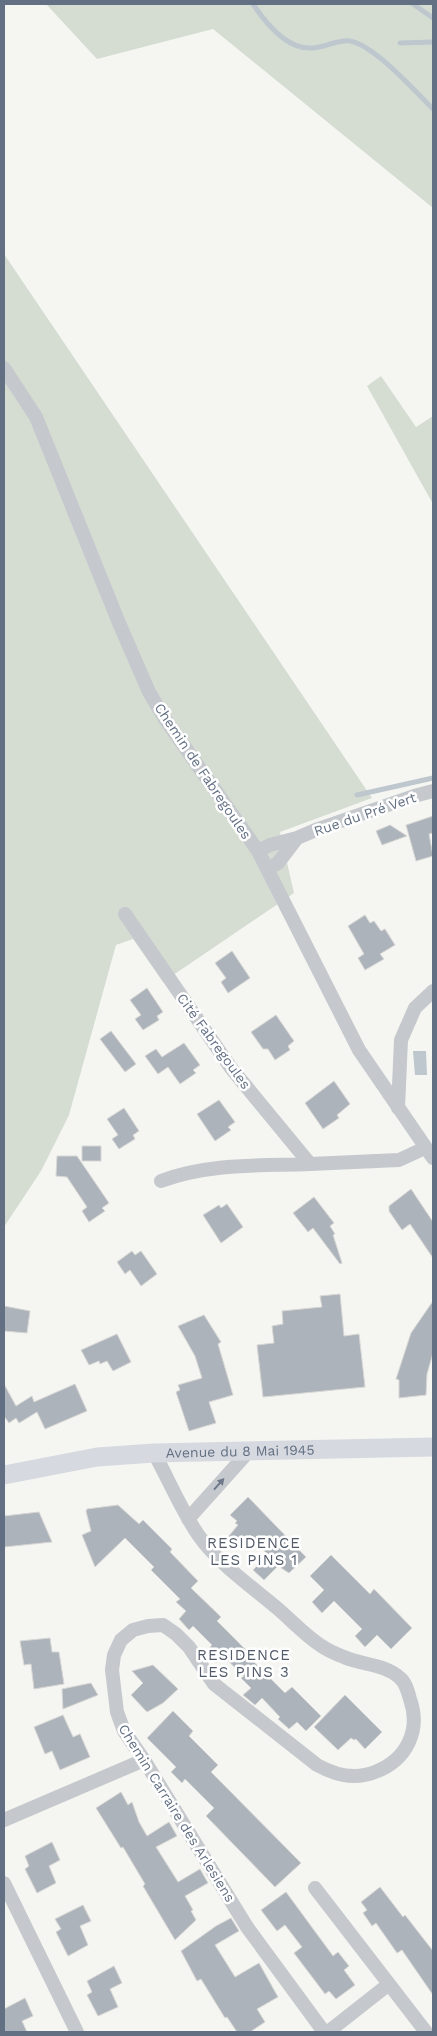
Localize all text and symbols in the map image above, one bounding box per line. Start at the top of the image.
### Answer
street label: Chemin de Fabregoules [151,700,255,842]
street label: Rue du Pré Vert [312,789,418,839]
street label: Cité Fabregoules [174,990,254,1092]
street label: Avenue du 8 Mai 1945 [166,1442,315,1461]
one-way arrow [213,1478,224,1491]
district label: RESIDENCE LES PINS 1 [207,1534,301,1569]
district label: RESIDENCE LES PINS 3 [197,1646,291,1681]
street label: Chemin Carraire des Arlesiens [115,1721,239,1905]

